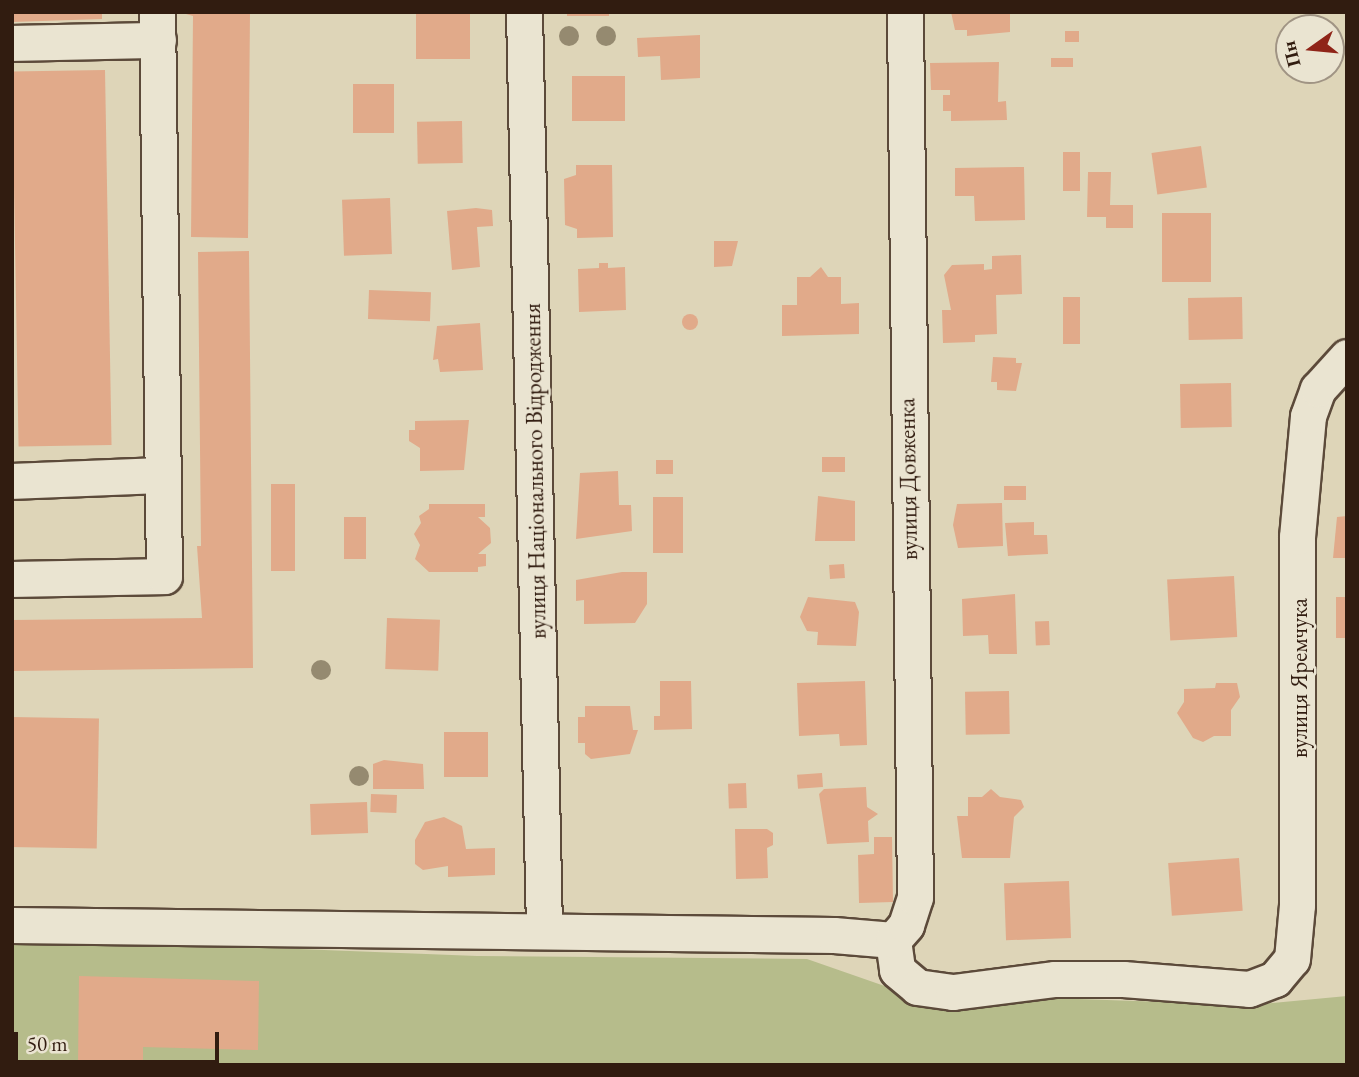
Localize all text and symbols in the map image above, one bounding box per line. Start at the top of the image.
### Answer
north arrow [1275,14,1345,84]
text: Пн [1276,38,1307,70]
street label: вулиця Національного Відродження [518,303,552,639]
street label: вулиця Довженка [893,398,923,560]
street label: вулиця Яремчука [1285,598,1313,758]
scale bar [18,1018,222,1062]
text: 50 m [27,1030,68,1057]

